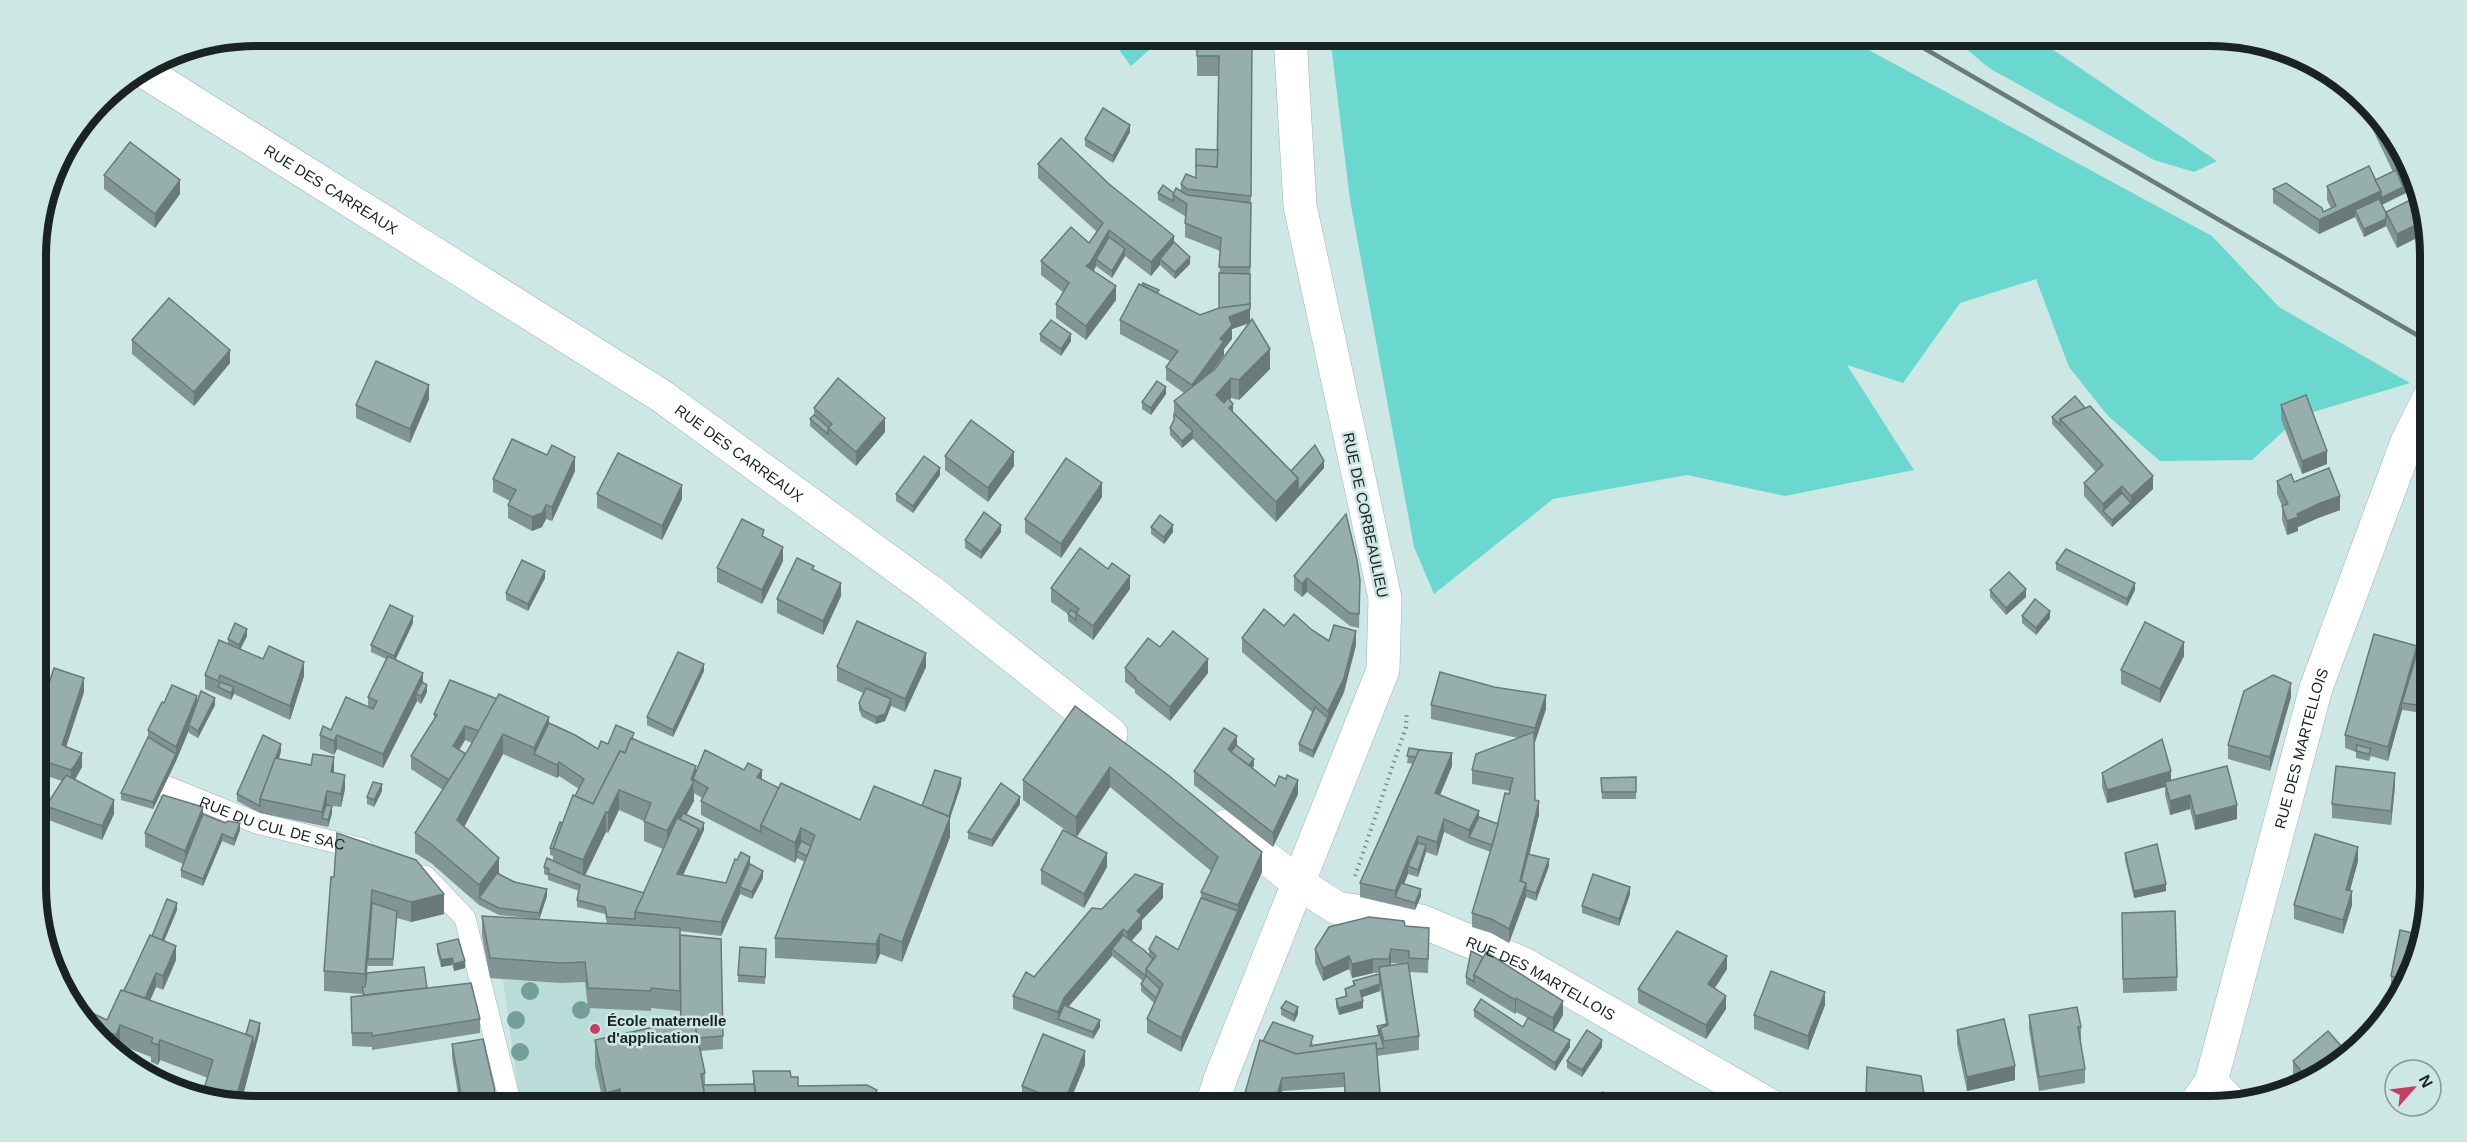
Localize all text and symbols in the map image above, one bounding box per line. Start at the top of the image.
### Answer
street label: RUE DES CARREAUX [261,141,401,237]
street label: RUE DES CARREAUX [672,400,807,505]
street label: RUE DE CORBEAULIEU [1340,431,1392,599]
street label: RUE DES MARTELLOIS [2270,666,2331,830]
street label: RUE DU CUL DE SAC [197,792,347,853]
street label: RUE DES MARTELLOIS [1464,932,1618,1023]
place label: École maternelle d'application [607,1012,726,1046]
marker: École maternelle d'application [588,1022,602,1036]
north arrow [2383,1058,2443,1118]
text: N [2416,1072,2436,1090]

